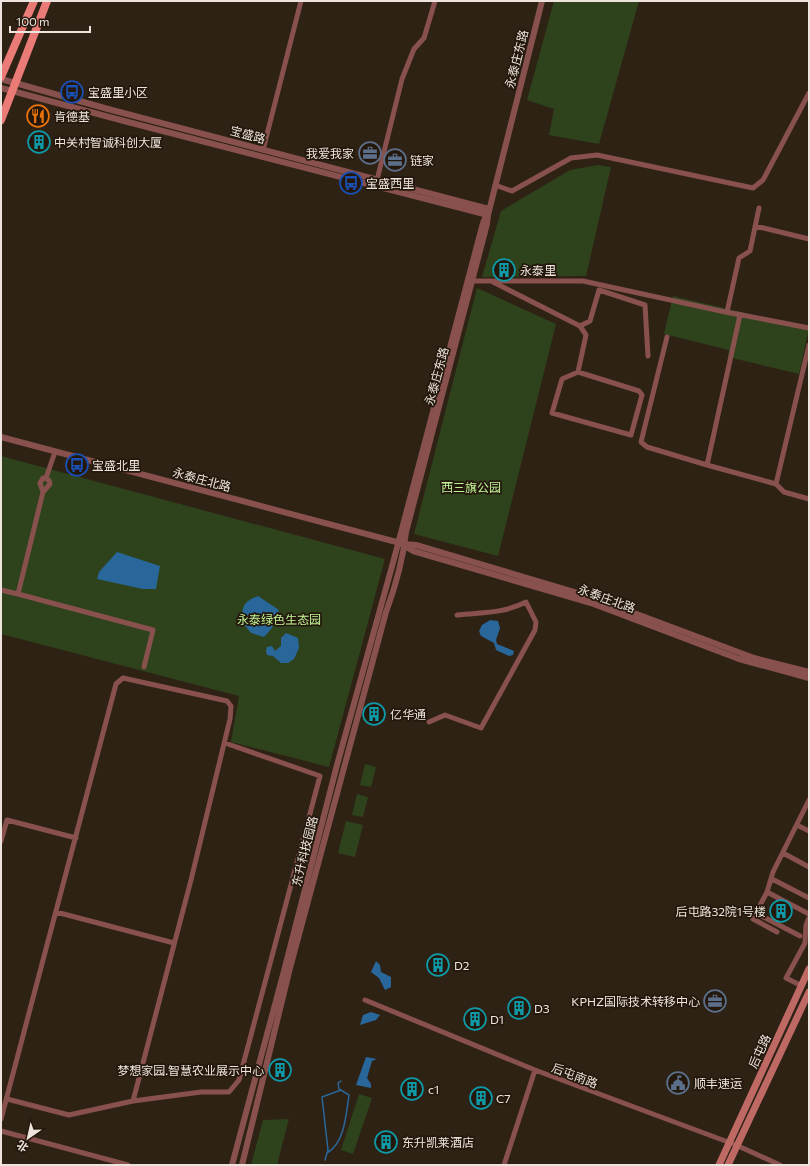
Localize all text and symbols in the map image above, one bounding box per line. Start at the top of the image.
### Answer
scale bar [10,8,90,34]
text: 100 m [16,14,50,28]
street label: 永泰庄东路 [502,28,530,90]
bus stop icon: 宝盛里小区 [59,79,85,105]
place label: 宝盛里小区 [88,85,148,99]
restaurant icon: 肯德基 [25,103,51,129]
place label: 肯德基 [54,109,90,123]
street label: 宝盛路 [229,123,267,145]
building icon: 中关村智诚科创大厦 [26,129,52,155]
place label: 中关村智诚科创大厦 [54,135,162,149]
office icon: 我爱我家 [357,140,383,166]
place label: 我爱我家 [306,146,354,160]
office icon: 链家 [382,147,408,173]
place label: 链家 [410,153,434,167]
bus stop icon: 宝盛西里 [338,170,364,196]
place label: 宝盛西里 [366,176,414,190]
building icon: 永泰里 [491,257,517,283]
place label: 永泰里 [520,263,556,277]
street label: 永泰庄东路 [421,345,451,407]
bus stop icon: 宝盛北里 [64,452,90,478]
place label: 宝盛北里 [92,458,140,472]
street label: 永泰庄北路 [171,464,233,494]
park label: 西三旗公园 [441,480,501,494]
street label: 永泰庄北路 [576,581,638,615]
park label: 永泰绿色生态园 [237,612,321,626]
building icon: 亿华通 [361,701,387,727]
place label: 亿华通 [390,707,426,721]
street label: 东升科技园路 [288,814,320,888]
building icon: 后屯路32院1号楼 [768,898,794,924]
place label: 后屯路32院1号楼 [675,904,766,918]
building icon: D2 [425,952,451,978]
place label: D2 [454,958,470,972]
office icon: KPHZ国际技术转移中心 [702,988,728,1014]
place label: KPHZ国际技术转移中心 [571,994,700,1008]
building icon: D3 [506,995,532,1021]
place label: D3 [534,1001,550,1015]
building icon: D1 [462,1006,488,1032]
place label: D1 [490,1012,504,1026]
street label: 后屯路 [745,1032,773,1070]
building icon: 梦想家园.智慧农业展示中心 [267,1057,293,1083]
street label: 后屯南路 [550,1060,600,1090]
place label: 梦想家园.智慧农业展示中心 [117,1063,264,1077]
public building icon: 顺丰速运 [665,1070,691,1096]
building icon: c1 [399,1076,425,1102]
place label: 顺丰速运 [694,1076,742,1090]
place label: c1 [428,1082,439,1096]
building icon: C7 [468,1085,494,1111]
place label: C7 [496,1091,511,1105]
north arrow [8,1118,48,1158]
building icon: 东升凯莱酒店 [373,1129,399,1155]
place label: 东升凯莱酒店 [402,1135,474,1149]
text: 北 [14,1138,30,1155]

